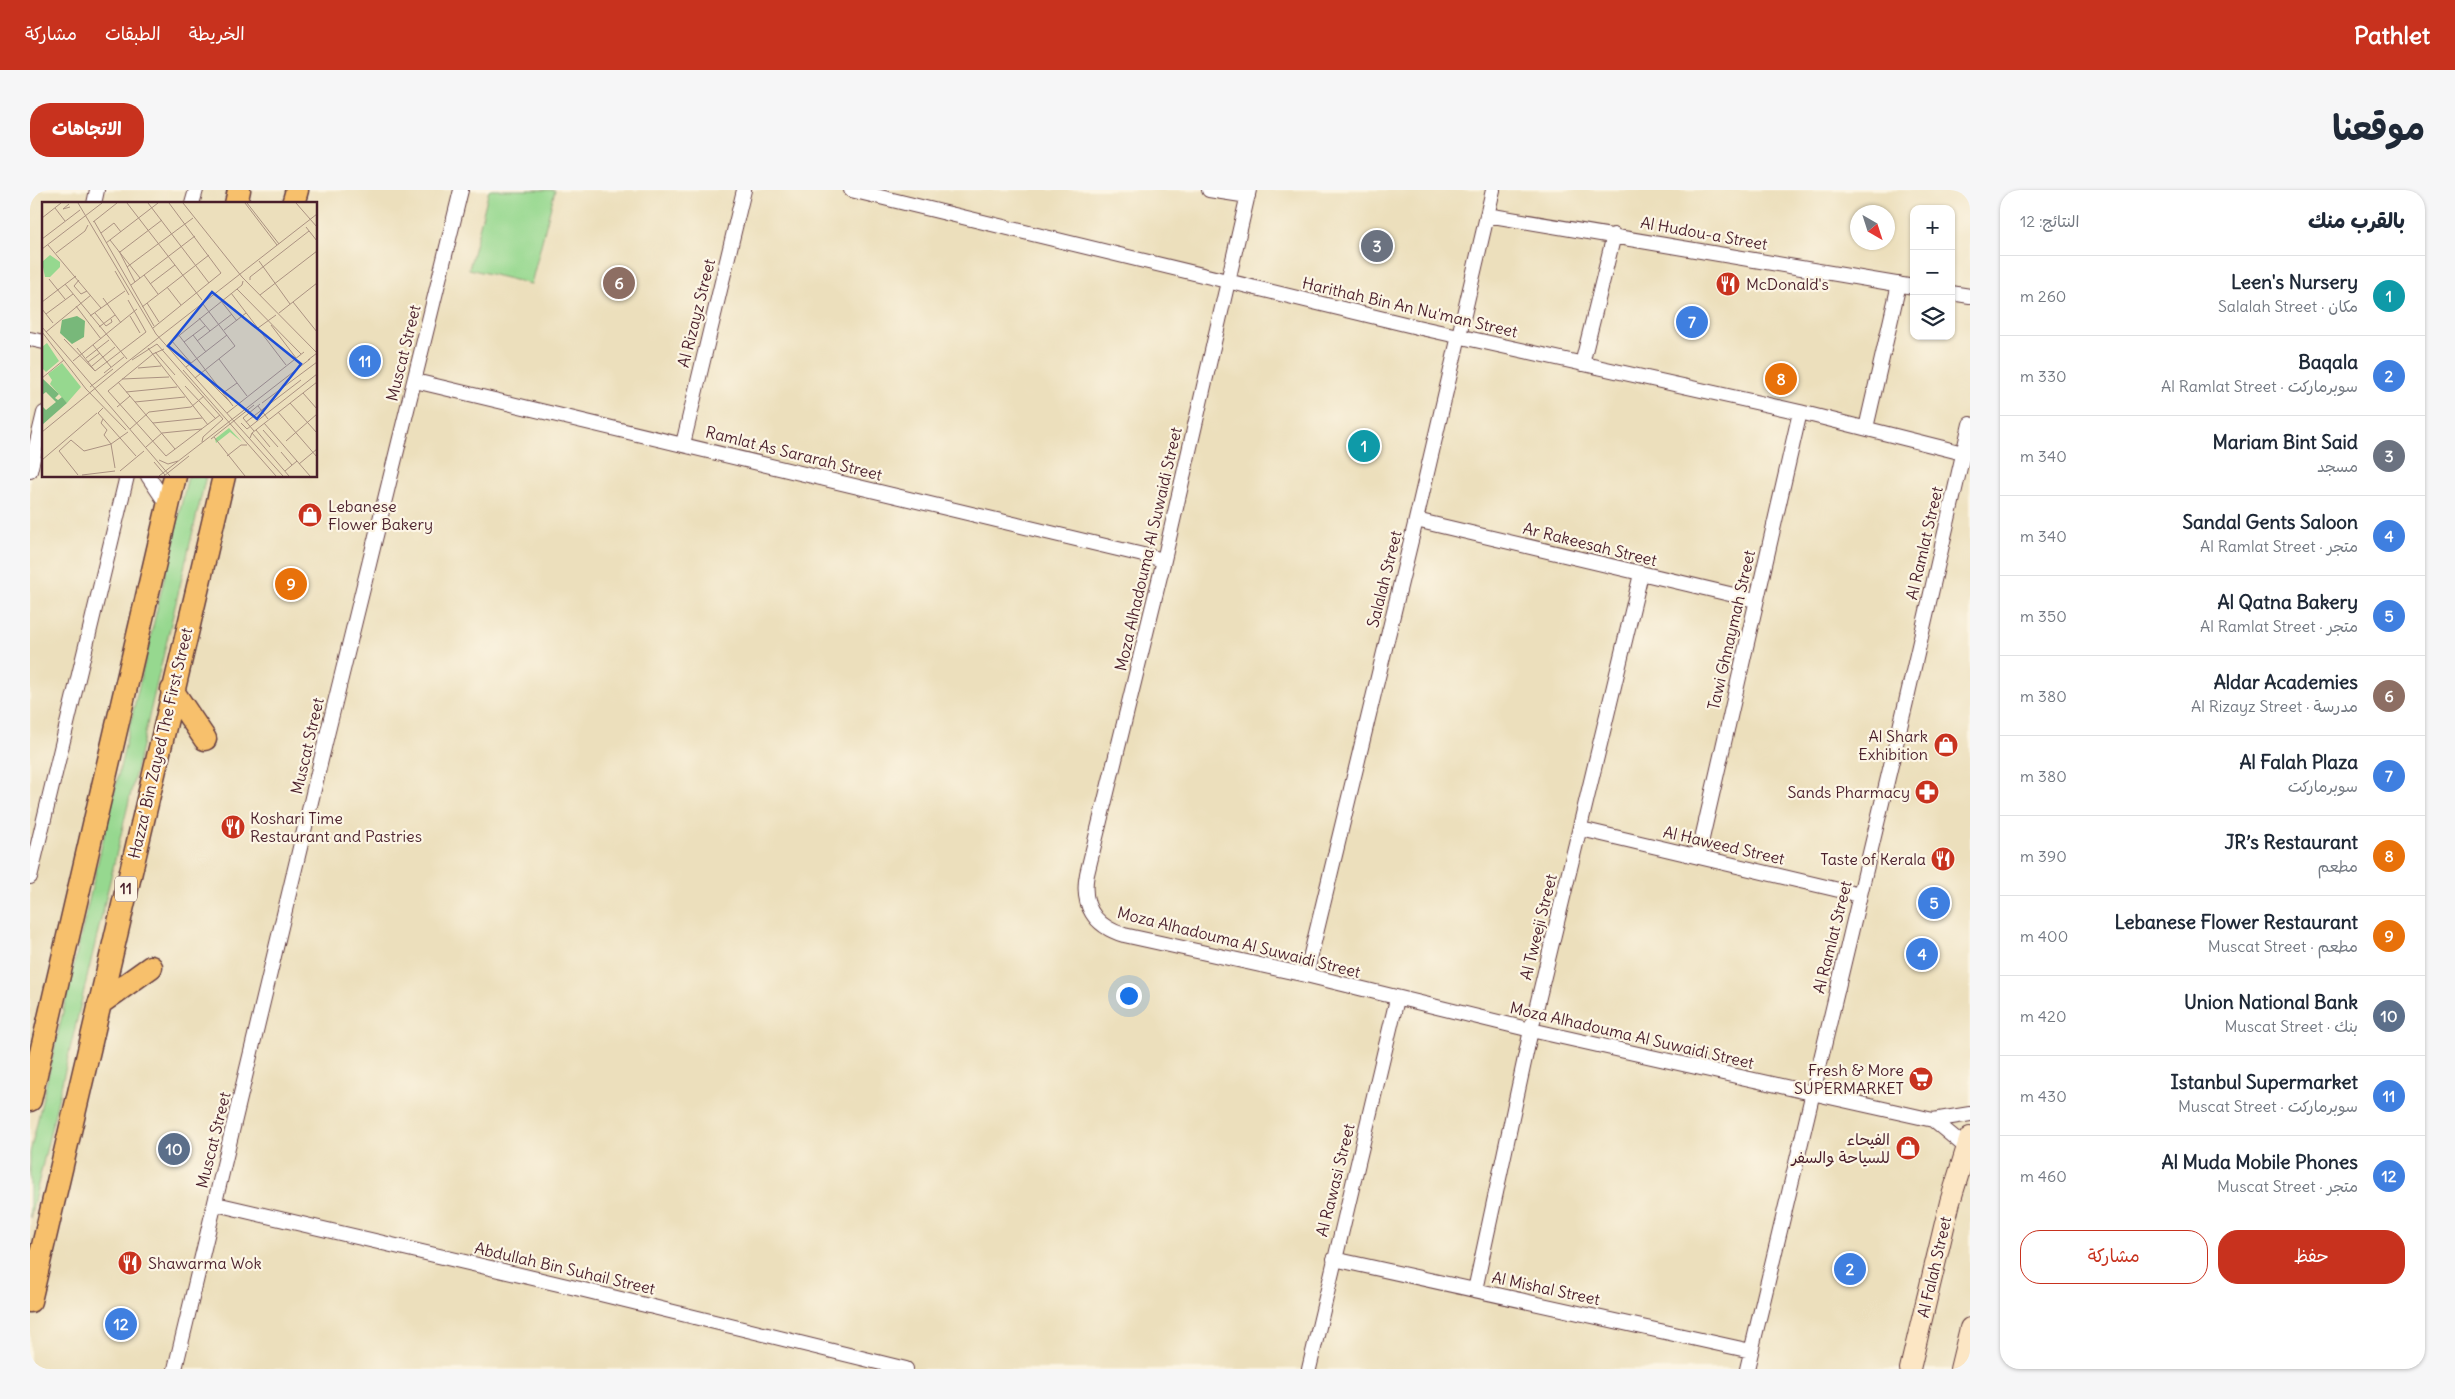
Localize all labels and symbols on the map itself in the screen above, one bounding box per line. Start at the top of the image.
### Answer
inset map [42,202,318,478]
north arrow [1850,205,1895,250]
street label: Al Hudou-a Street [1639,212,1770,254]
pin: 3 [1361,227,1393,265]
street label: Al Rizayz Street [673,256,719,369]
pin: 6 [603,264,635,302]
restaurant icon: McDonald's [1715,271,1741,297]
street label: Harithah Bin An Nu'man Street [1300,272,1520,342]
place label: McDonald's [1746,274,1829,294]
street label: Muscat Street [381,302,425,403]
pin: 7 [1676,303,1708,341]
pin: 11 [349,342,381,380]
pin: 8 [1765,360,1797,398]
street label: Ramlat As Sararah Street [704,421,885,485]
street label: Moza Alhadouma Al Suwaidi Street [1110,424,1186,673]
pin: 1 [1348,427,1380,465]
street label: Al Ramlat Street [1901,484,1947,602]
place label: Lebanese Flower Bakery [328,496,433,534]
shop icon: Lebanese Flower Bakery [297,502,323,528]
street label: Ar Rakeesah Street [1521,518,1660,570]
street label: Salalah Street [1362,528,1406,630]
street label: Tawi Ghnaymah Street [1703,547,1759,712]
pin: 9 [275,565,307,603]
street label: Hazza' Bin Zayed The First Street [124,625,196,860]
street label: Muscat Street [286,695,328,796]
place label: Al Shark Exhibition [1858,726,1928,764]
shop icon: Al Shark Exhibition [1933,732,1959,758]
pharmacy icon: Sands Pharmacy [1914,779,1940,805]
place label: Sands Pharmacy [1787,782,1910,802]
place label: Koshari Time Restaurant and Pastries [250,808,422,846]
restaurant icon: Koshari Time Restaurant and Pastries [220,814,246,840]
street label: Al Haweed Street [1661,821,1787,869]
restaurant icon: Taste of Kerala [1930,846,1956,872]
place label: Taste of Kerala [1820,849,1926,869]
street label: Al Tweeji Street [1515,871,1561,982]
road number: 11 [115,876,137,902]
street label: Al Ramlat Street [1808,878,1856,995]
pin: 5 [1918,884,1950,922]
street label: Moza Alhadouma Al Suwaidi Street [1115,902,1363,982]
pin: 4 [1906,935,1938,973]
your location [1116,983,1142,1009]
street label: Moza Alhadouma Al Suwaidi Street [1508,997,1757,1073]
place label: Fresh & More SUPERMARKET [1794,1060,1904,1098]
supermarket icon: Fresh & More SUPERMARKET [1908,1066,1934,1092]
street label: Muscat Street [191,1089,235,1190]
street label: Al Rawasi Street [1311,1121,1359,1239]
place label: الفيحاء للسياحة والسفر [1789,1129,1890,1167]
pin: 10 [158,1130,190,1168]
shop icon: الفيحاء للسياحة والسفر [1895,1135,1921,1161]
street label: Al Falah Street [1913,1214,1956,1320]
street label: Abdullah Bin Suhail Street [473,1237,658,1299]
restaurant icon: Shawarma Wok [117,1250,143,1276]
pin: 2 [1834,1250,1866,1288]
place label: Shawarma Wok [148,1253,262,1273]
street label: Al Mishal Street [1490,1267,1602,1309]
pin: 12 [105,1305,137,1343]

